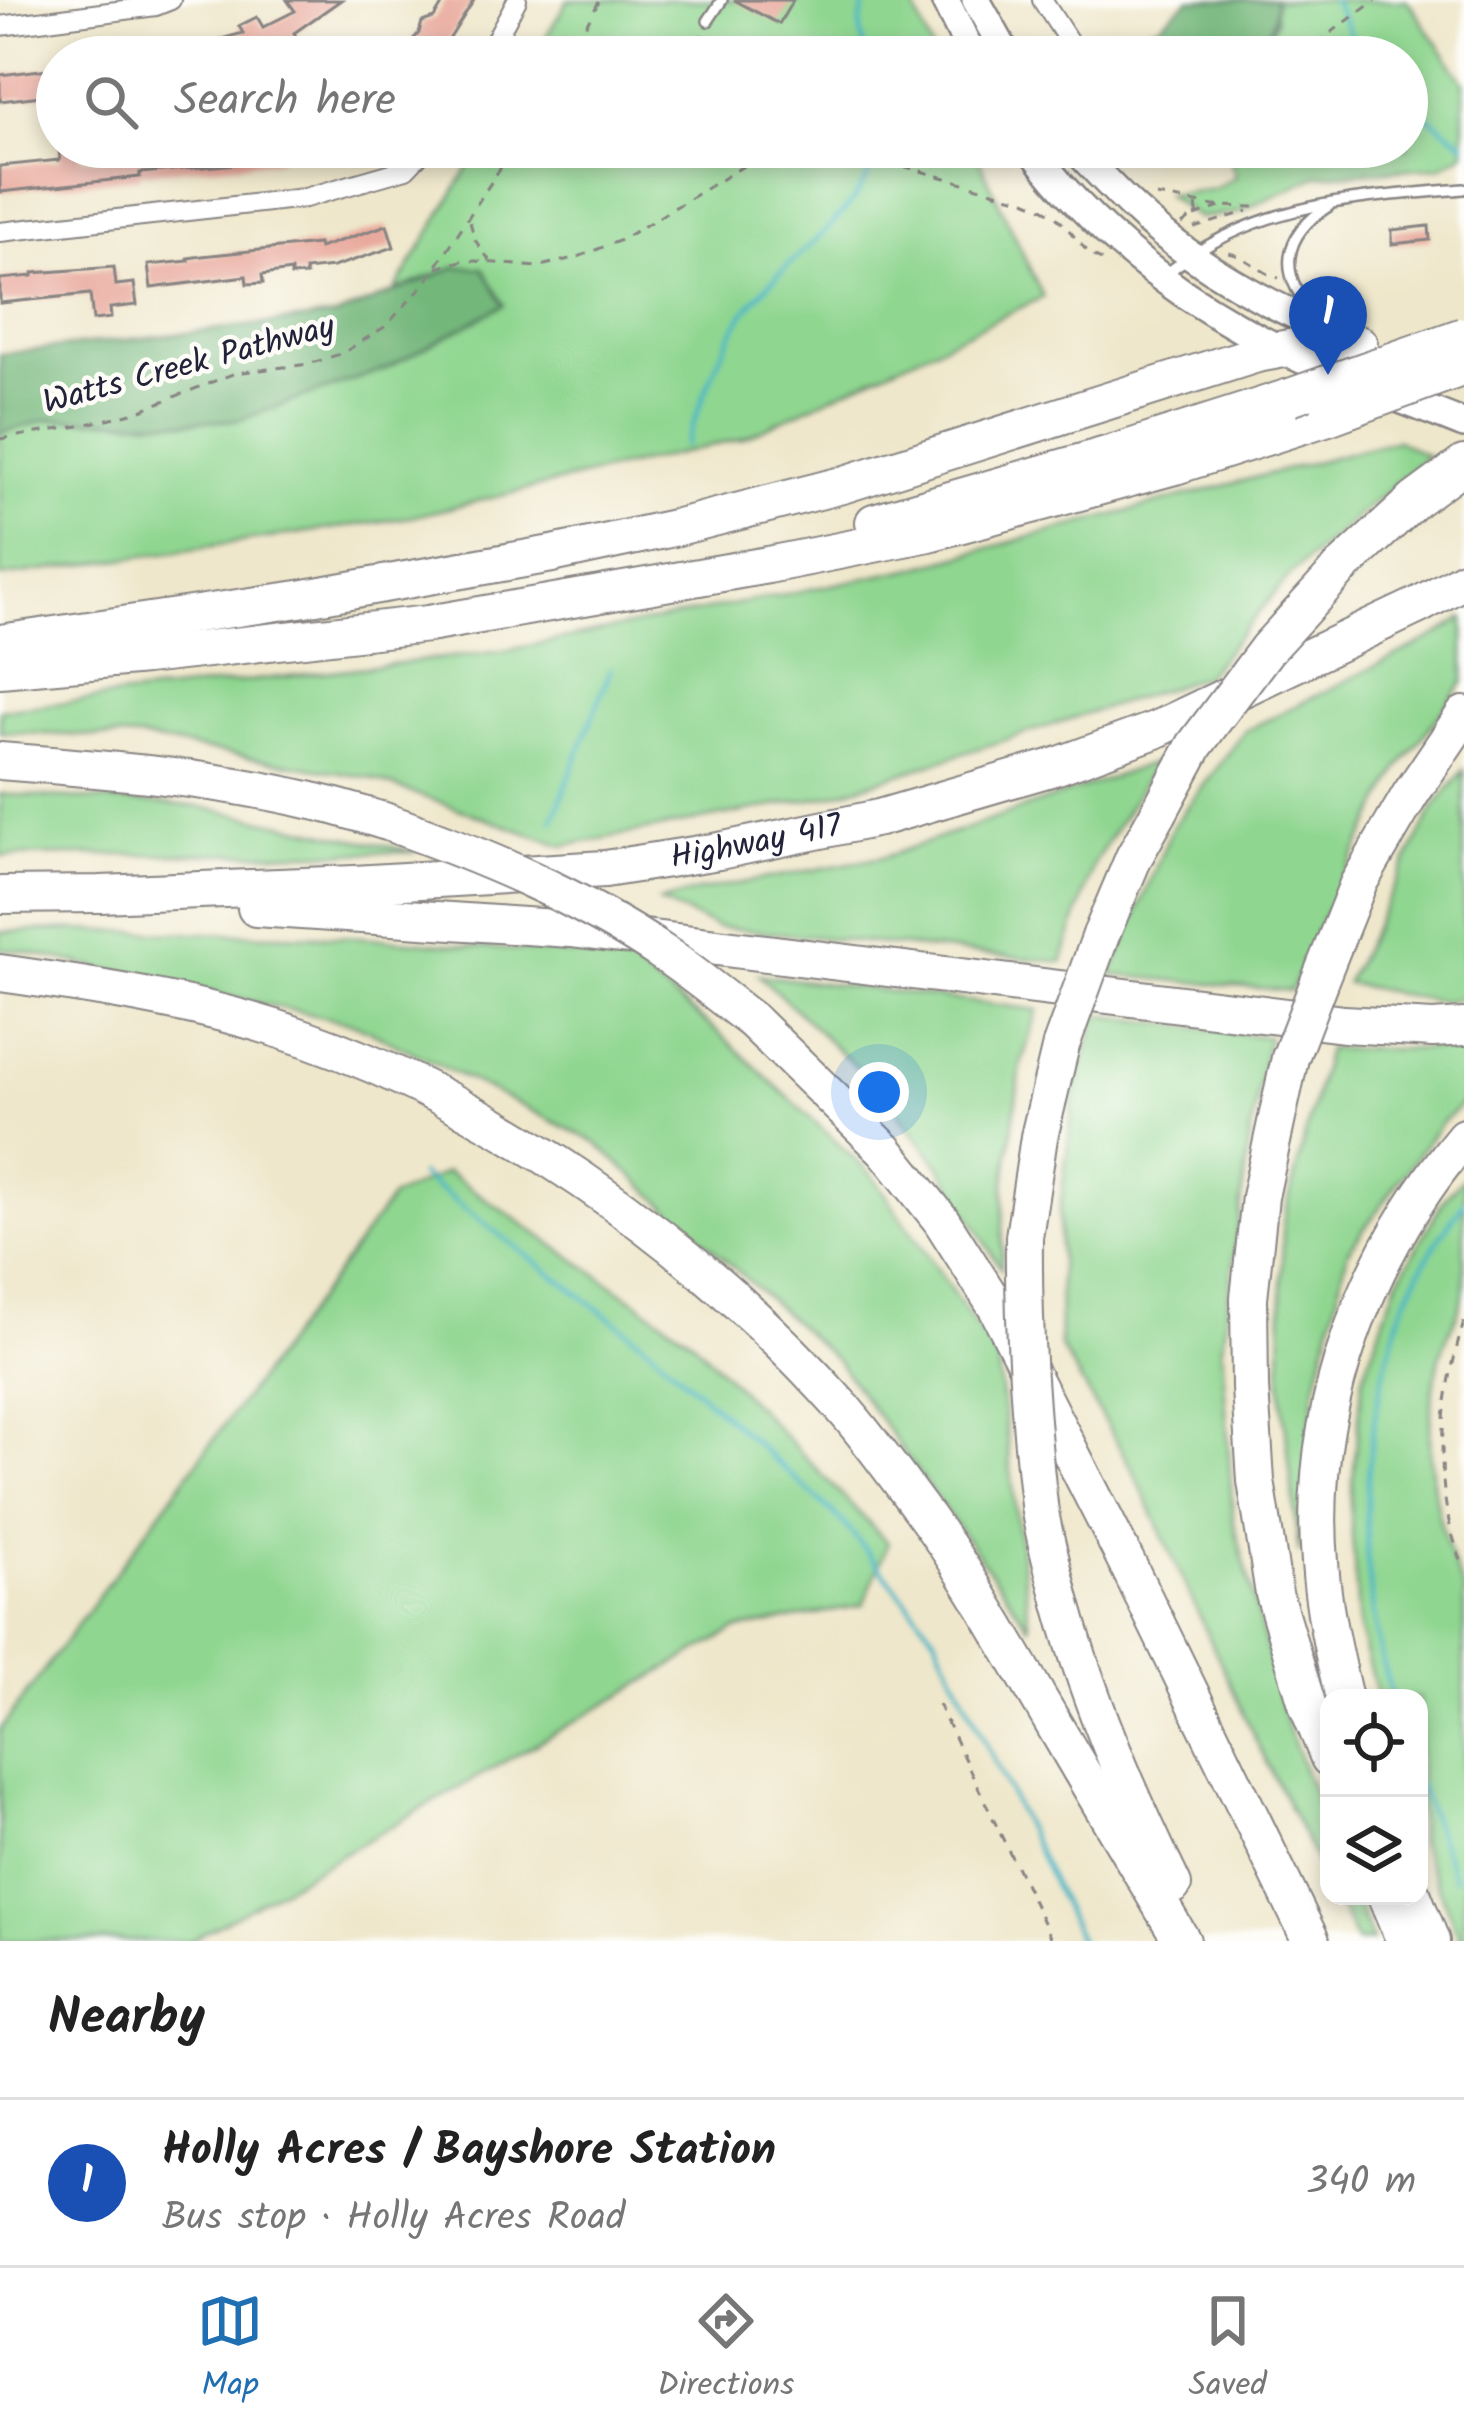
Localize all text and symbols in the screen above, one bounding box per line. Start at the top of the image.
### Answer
search box [36,36,1428,168]
text: Search here [174,66,396,138]
icon: search [78,69,144,135]
pin: 1 [1289,276,1367,375]
street label: Watts Creek Pathway [37,301,341,430]
street label: Highway 417 [667,799,848,885]
your location [849,1062,909,1122]
map controls [1320,1689,1428,1905]
button: locate [1320,1689,1428,1797]
button: layers [1320,1797,1428,1905]
text: Nearby [48,1979,205,2060]
text: Holly Acres / Bayshore Station [162,2116,776,2188]
text: 1 [81,2152,93,2214]
text: 340 m [1306,2152,1416,2214]
text: Bus stop · Holly Acres Road [162,2188,625,2250]
tab: Map [197,2288,263,2413]
tab: Directions [657,2288,794,2413]
tab: Saved [1189,2288,1267,2413]

